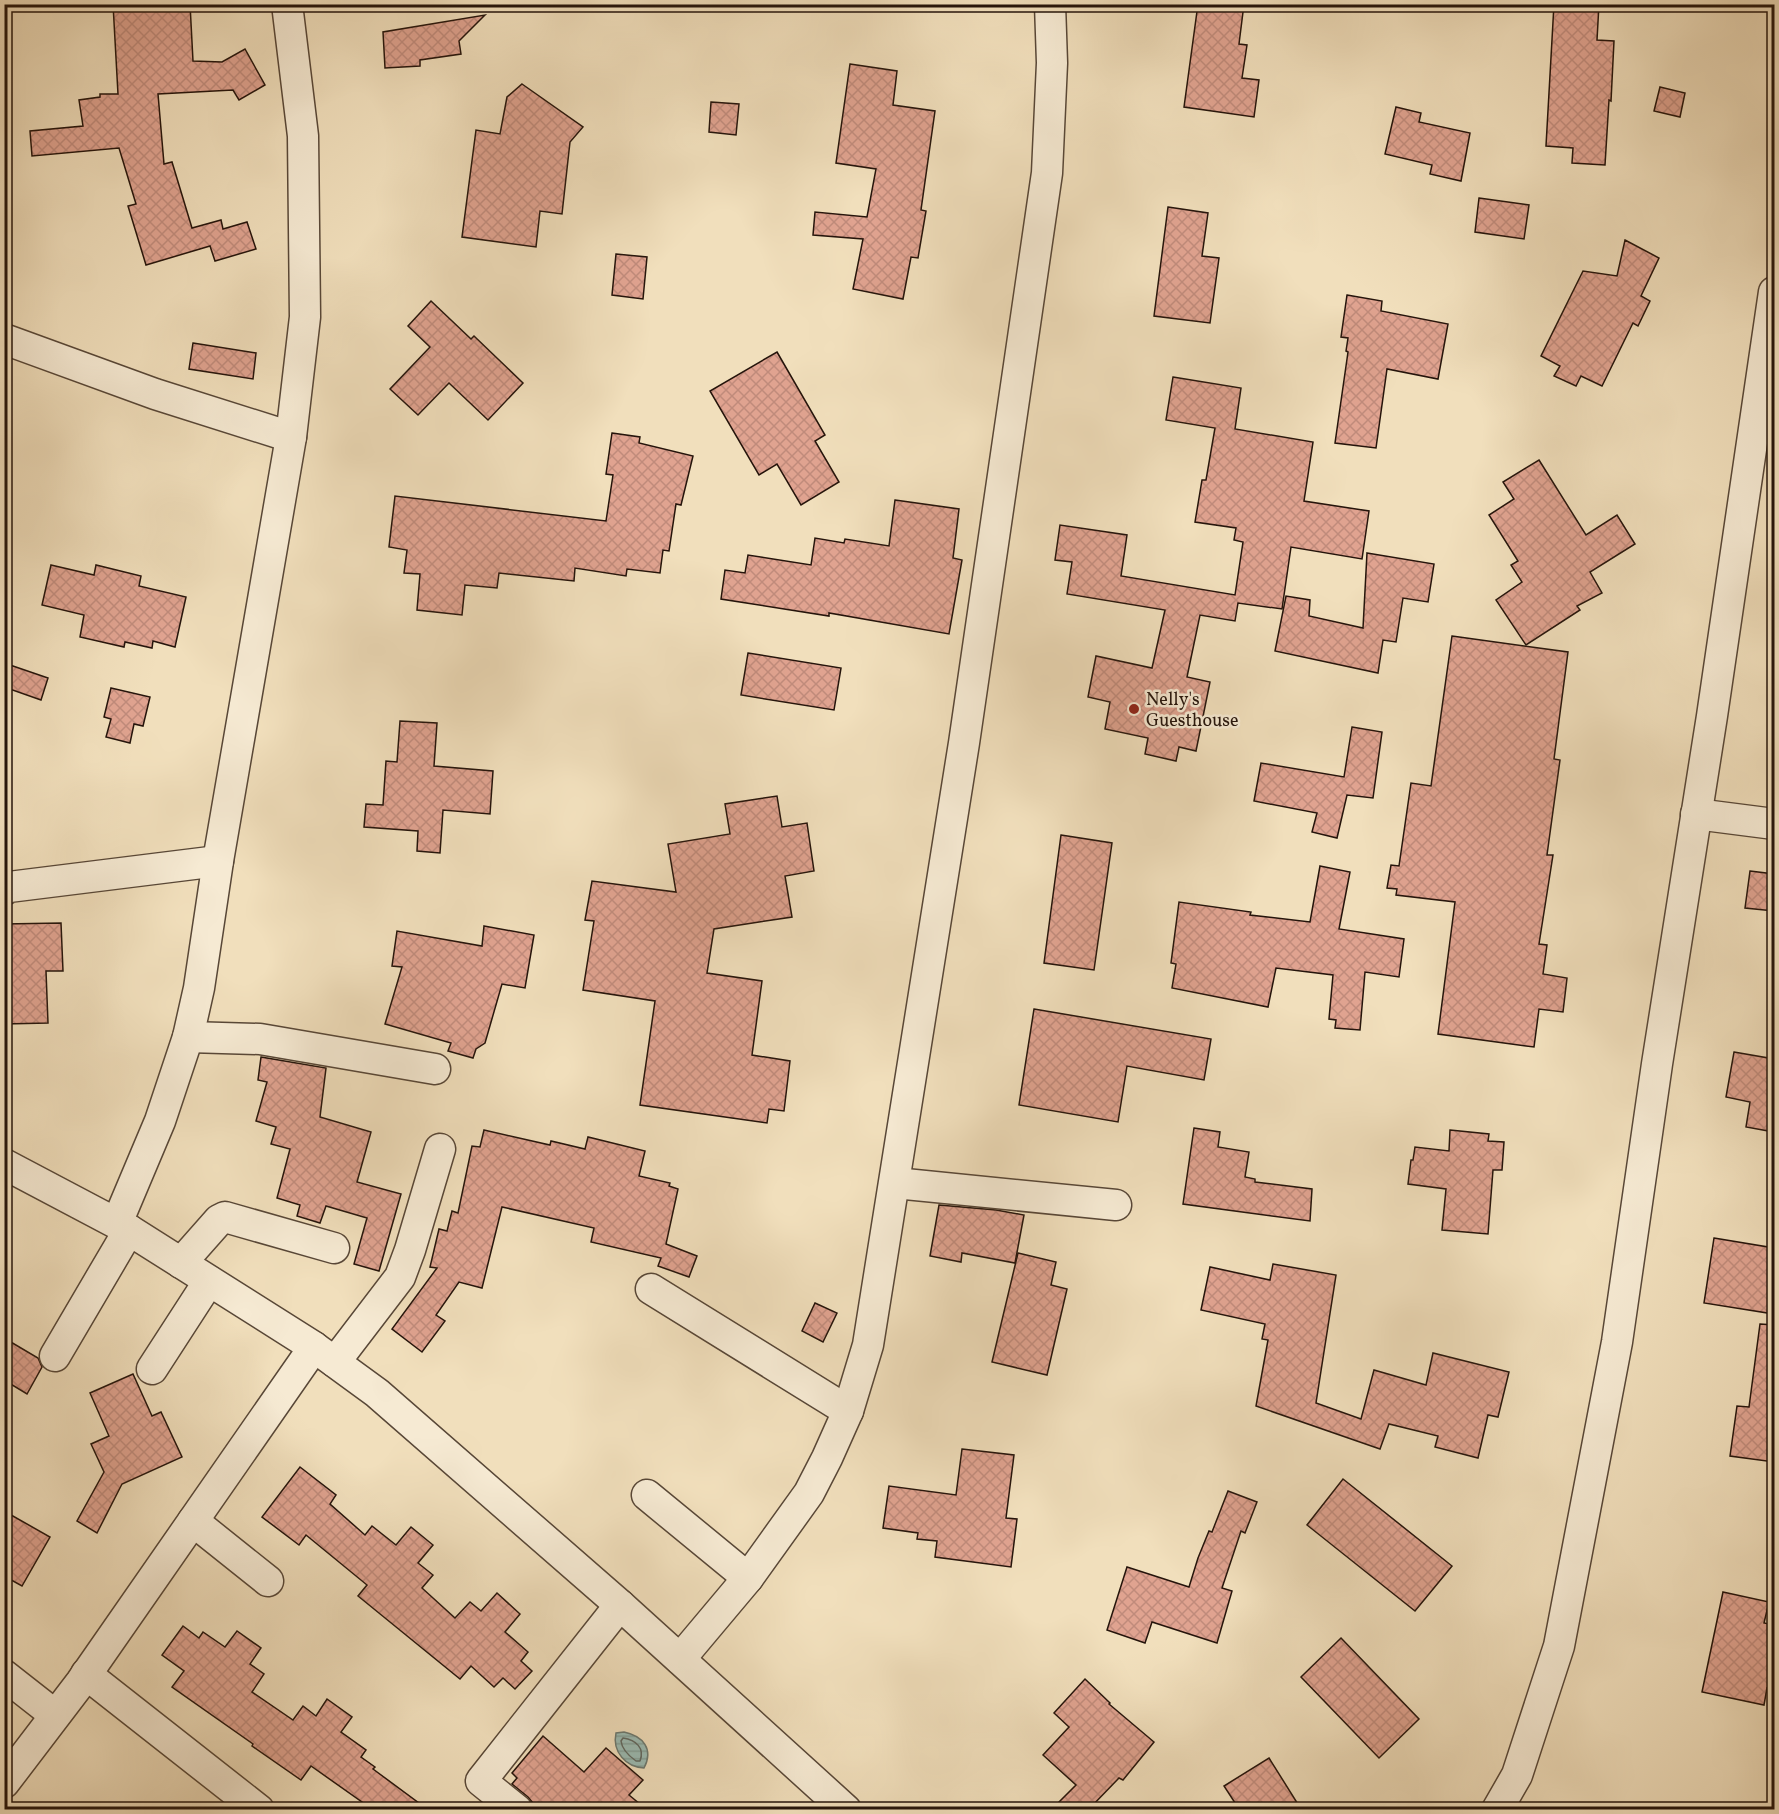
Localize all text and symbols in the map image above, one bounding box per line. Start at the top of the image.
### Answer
place label: Nelly's Guesthouse [1146,688,1239,734]
marker: Nelly's Guesthouse [1127,702,1141,716]

